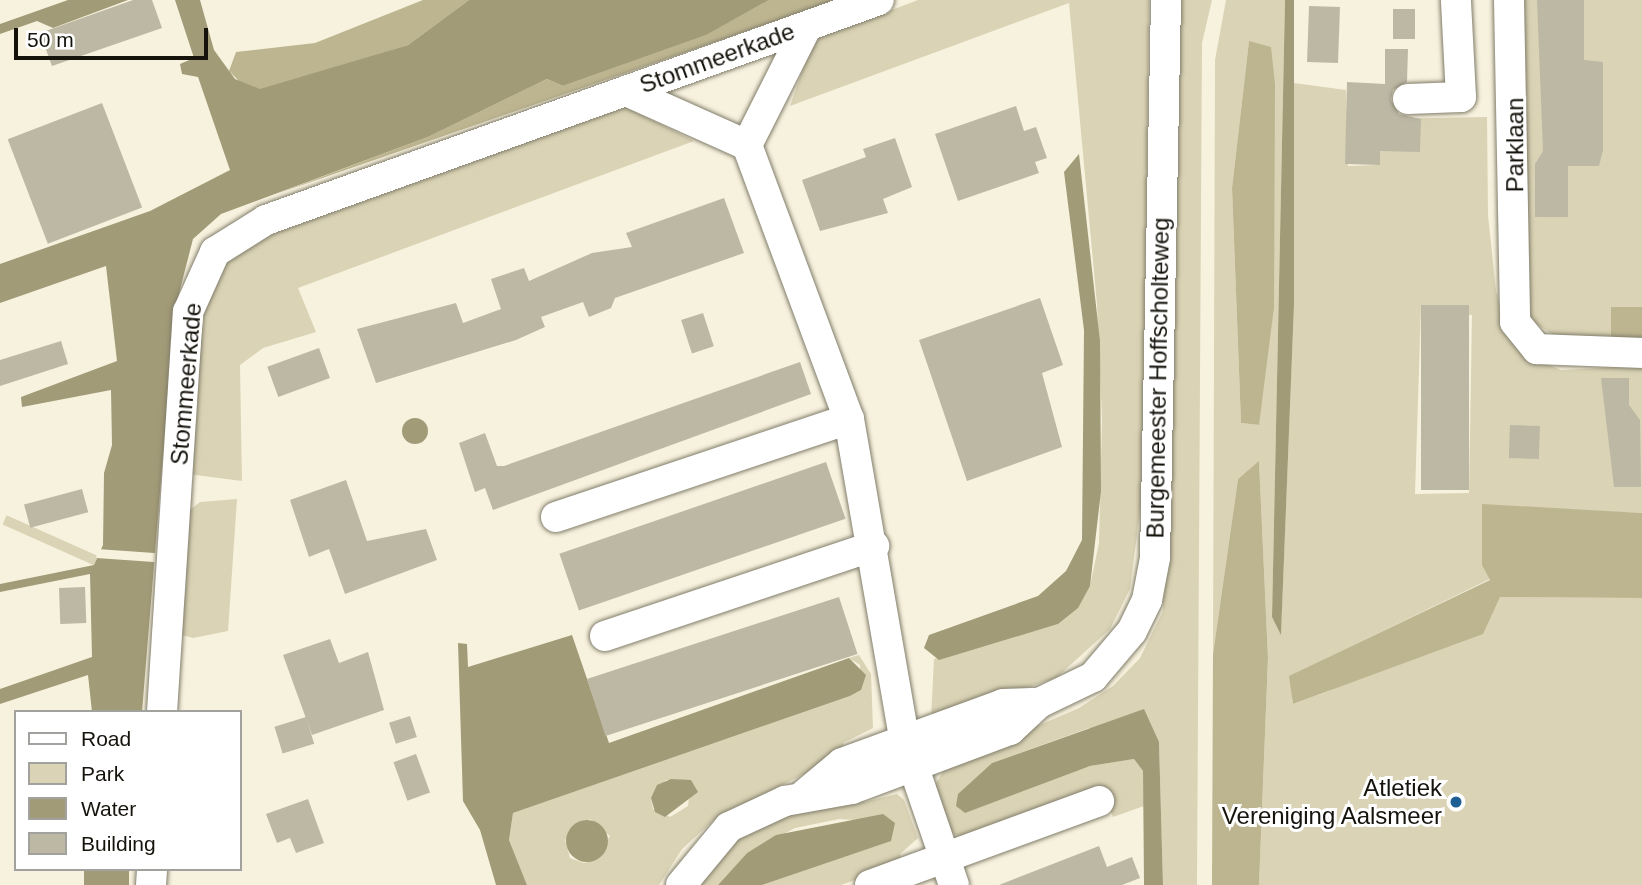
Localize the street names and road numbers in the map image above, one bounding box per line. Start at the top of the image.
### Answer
street label: Stommeerkade [636,17,798,99]
street label: Parklaan [1501,98,1529,192]
street label: Burgemeester Hoffscholteweg [1141,217,1175,539]
street label: Stommeerkade [165,302,207,466]

